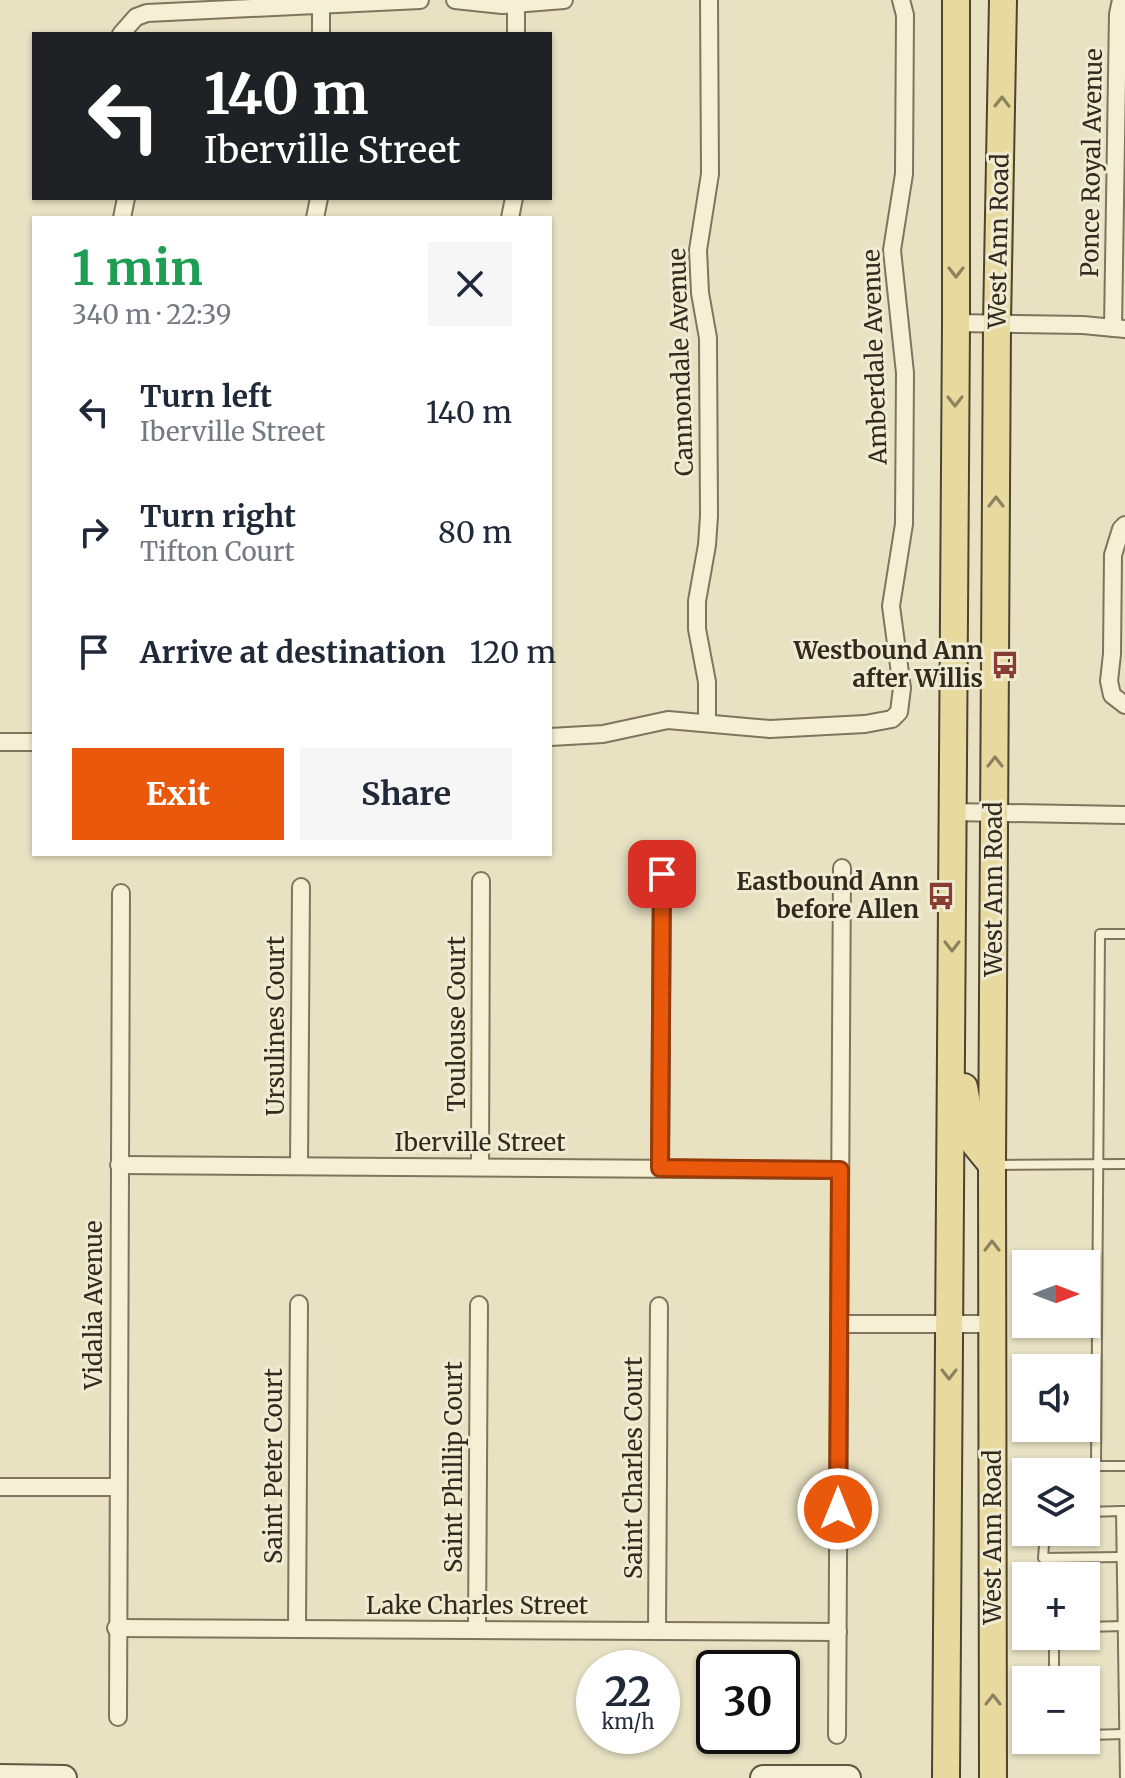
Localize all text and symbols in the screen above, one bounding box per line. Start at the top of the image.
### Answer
street label: Ponce Royal Avenue [1074,48,1109,278]
text: 140 m [204,59,369,129]
icon: left [72,64,176,168]
one-way arrow [993,95,1011,108]
text: Iberville Street [204,128,461,173]
street label: West Ann Road [981,153,1016,330]
text: 1 min [72,238,203,298]
button: close [428,242,512,326]
street label: Cannondale Avenue [661,248,700,476]
street label: Amberdale Avenue [855,249,894,466]
one-way arrow [947,266,965,279]
text: 340 m · 22:39 [72,298,231,331]
text: Turn left [140,377,272,415]
icon: left [72,390,116,434]
text: 140 m [426,393,512,431]
one-way arrow [946,395,964,408]
text: Iberville Street [140,415,325,448]
one-way arrow [987,495,1005,508]
text: Turn right [140,497,296,535]
icon: right [72,510,116,554]
text: 80 m [438,513,512,551]
text: Tifton Court [140,535,295,568]
icon: arrive [72,630,116,674]
text: Arrive at destination [140,633,446,671]
text: 120 m [470,633,556,671]
place label: Westbound Ann after Willis [793,635,983,694]
bus stop icon: Westbound Ann after Willis [990,650,1020,680]
button: Exit [72,748,284,840]
button: Share [300,748,512,840]
one-way arrow [986,755,1004,768]
street label: West Ann Road [978,801,1009,978]
pin [628,840,696,908]
icon: arrive [640,852,684,896]
place label: Eastbound Ann before Allen [736,866,919,925]
bus stop icon: Eastbound Ann before Allen [926,881,956,911]
street label: Ursulines Court [260,935,291,1116]
street label: Toulouse Court [441,935,472,1112]
one-way arrow [943,940,961,953]
street label: Iberville Street [394,1127,566,1158]
street label: Vidalia Avenue [78,1220,109,1391]
one-way arrow [983,1239,1001,1252]
north arrow [1012,1250,1100,1338]
map controls [1012,1250,1100,1754]
button: sound [1012,1354,1100,1442]
street label: Saint Charles Court [618,1356,649,1579]
street label: Saint Phillip Court [438,1360,469,1573]
street label: Saint Peter Court [258,1367,289,1564]
one-way arrow [940,1368,958,1381]
street label: West Ann Road [977,1449,1008,1626]
button: layers [1012,1458,1100,1546]
position arrow [796,1467,880,1551]
button: + [1012,1562,1100,1650]
street label: Lake Charles Street [366,1590,589,1621]
speed limit sign: 30 [696,1650,800,1754]
button: − [1012,1666,1100,1754]
text: 22 [605,1667,651,1717]
one-way arrow [984,1693,1002,1706]
text: km/h [602,1709,654,1734]

